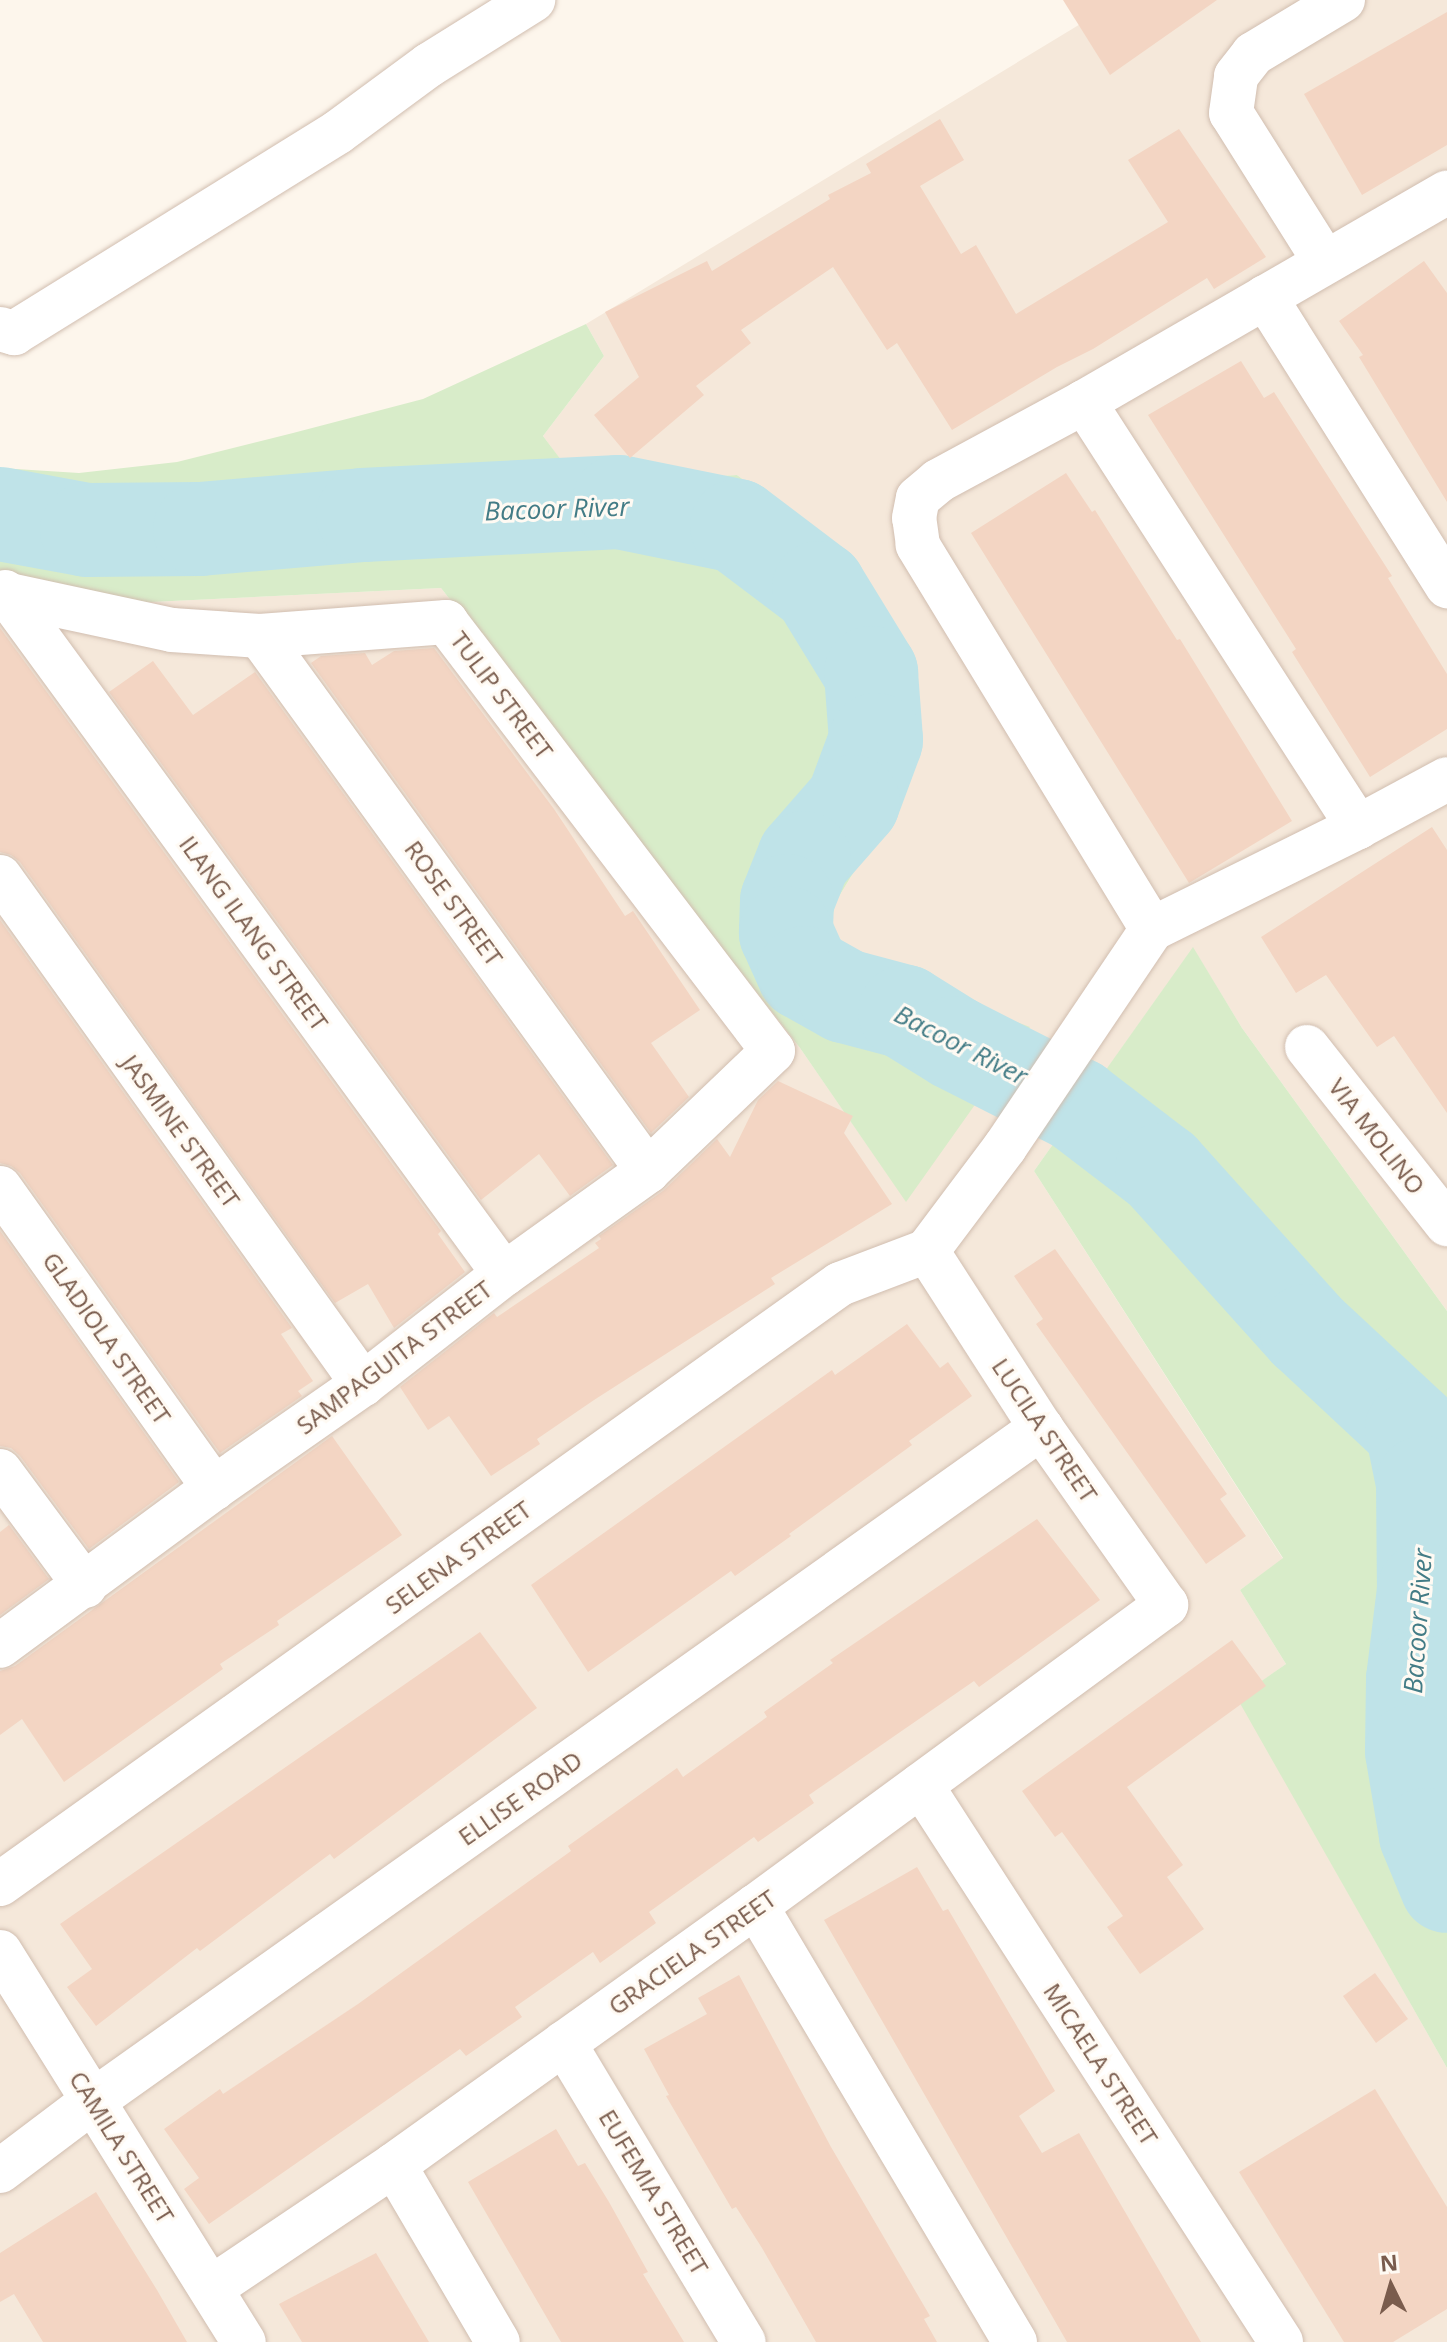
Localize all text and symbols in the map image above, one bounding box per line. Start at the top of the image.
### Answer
water label: Bacoor River [484,491,630,527]
street label: TULIP STREET [445,626,559,764]
street label: ILANG ILANG STREET [174,830,334,1036]
street label: ROSE STREET [399,835,509,971]
water label: Bacoor River [889,998,1033,1092]
street label: JASMINE STREET [116,1049,246,1213]
street label: VIA MOLINO [1323,1073,1431,1199]
street label: GLADIOLA STREET [37,1247,177,1429]
street label: SAMPAGUITA STREET [291,1274,497,1440]
street label: LUCILA STREET [986,1353,1104,1507]
street label: SELENA STREET [380,1495,536,1619]
water label: Bacoor River [1397,1548,1439,1694]
street label: ELLISE ROAD [453,1745,587,1851]
street label: GRACIELA STREET [603,1884,781,2020]
street label: MICAELA STREET [1038,1978,1164,2150]
street label: CAMILA STREET [64,2066,180,2228]
street label: EUFEMIA STREET [593,2104,715,2280]
north arrow [1351,2246,1431,2326]
text: N [1379,2246,1399,2278]

